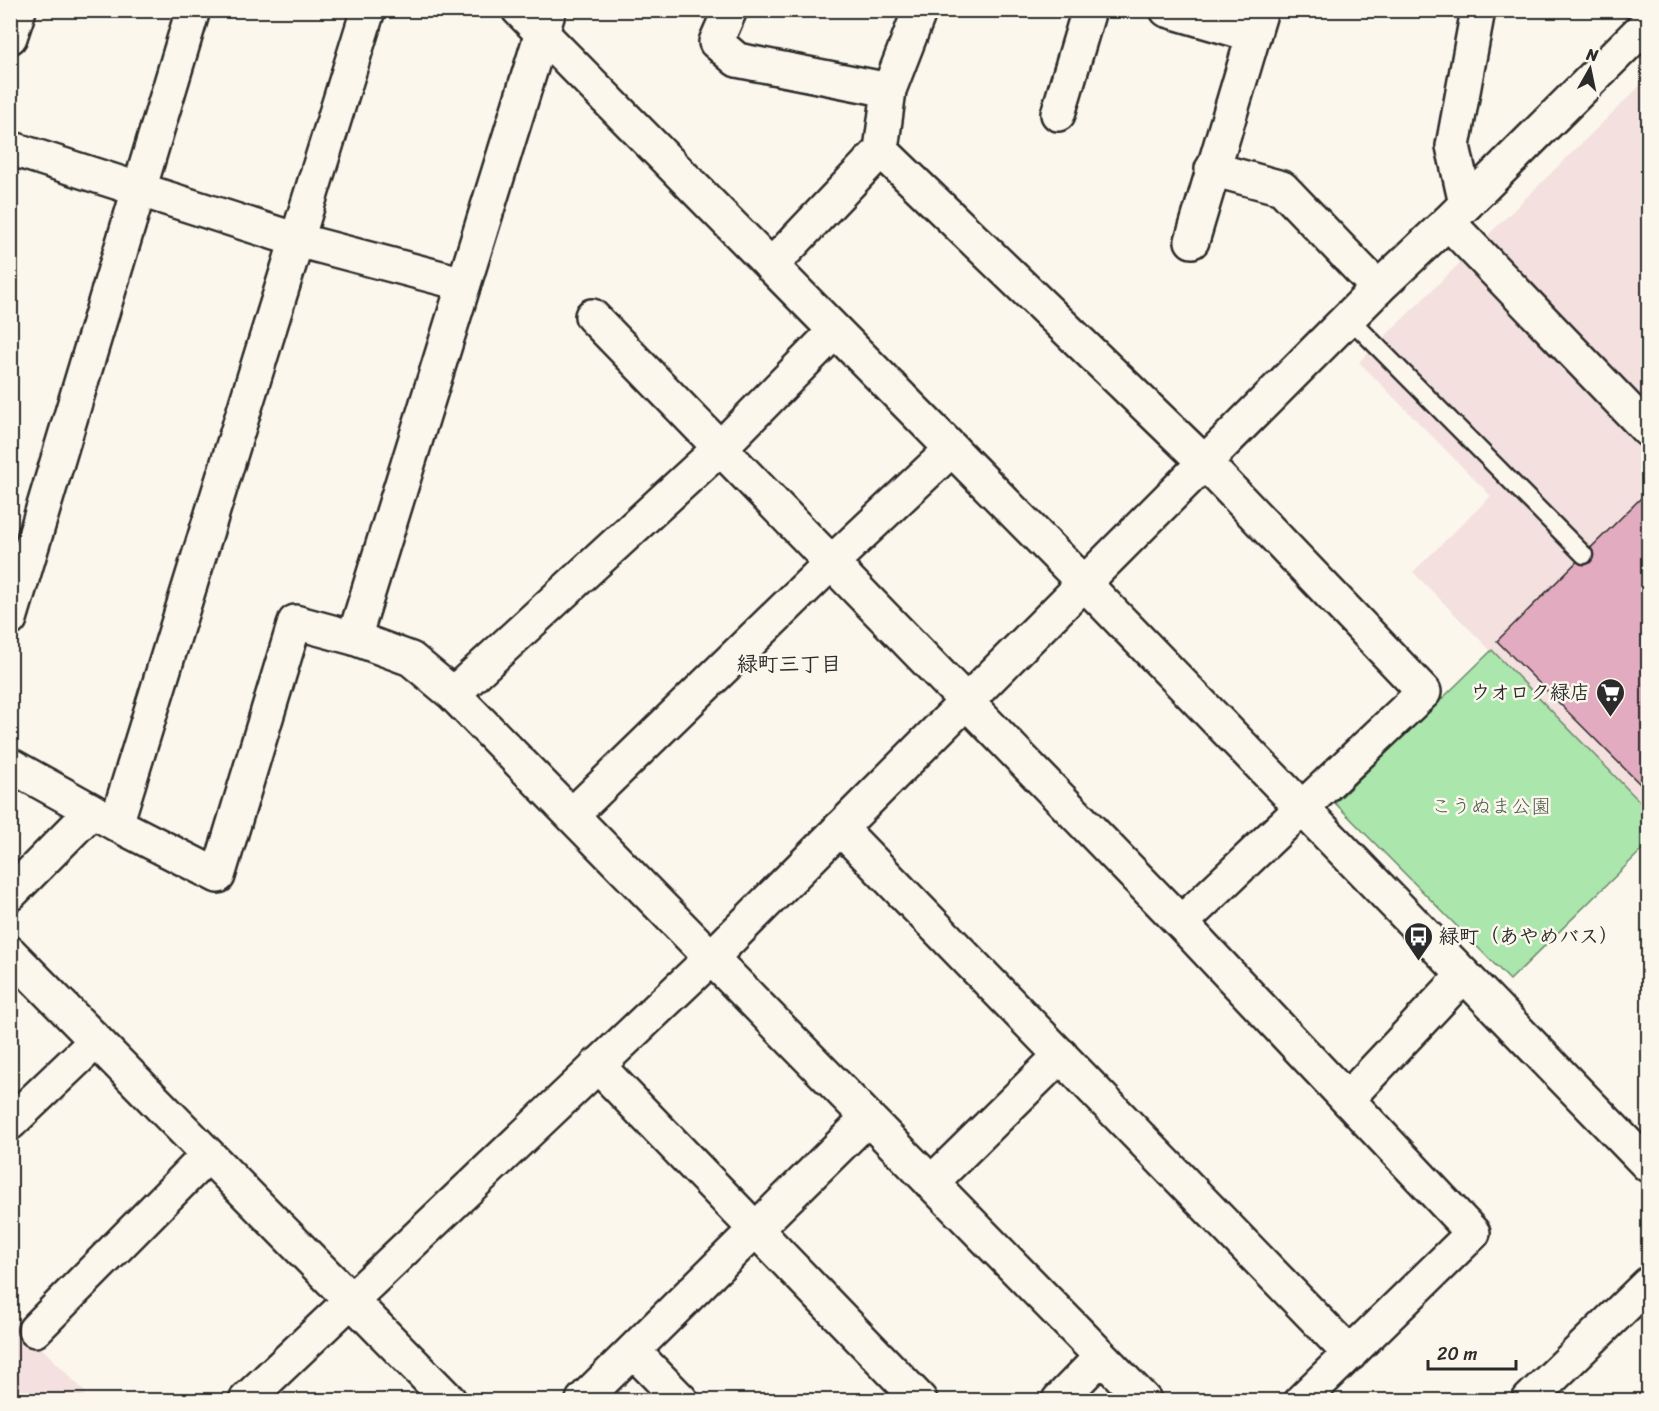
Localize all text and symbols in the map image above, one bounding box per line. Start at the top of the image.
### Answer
north arrow [1560,39,1620,99]
text: N [1584,39,1601,70]
district label: 緑町三丁目 [737,645,842,683]
place label: ウオロク緑店 [1470,675,1590,710]
supermarket icon: ウオロク緑店 [1595,676,1627,718]
park label: こうぬま公園 [1431,789,1551,824]
place label: 緑町（あやめバス） [1439,919,1619,954]
bus stop icon: 緑町（あやめバス） [1402,920,1434,962]
scale bar [1428,1333,1516,1371]
text: 20 m [1437,1338,1477,1370]

